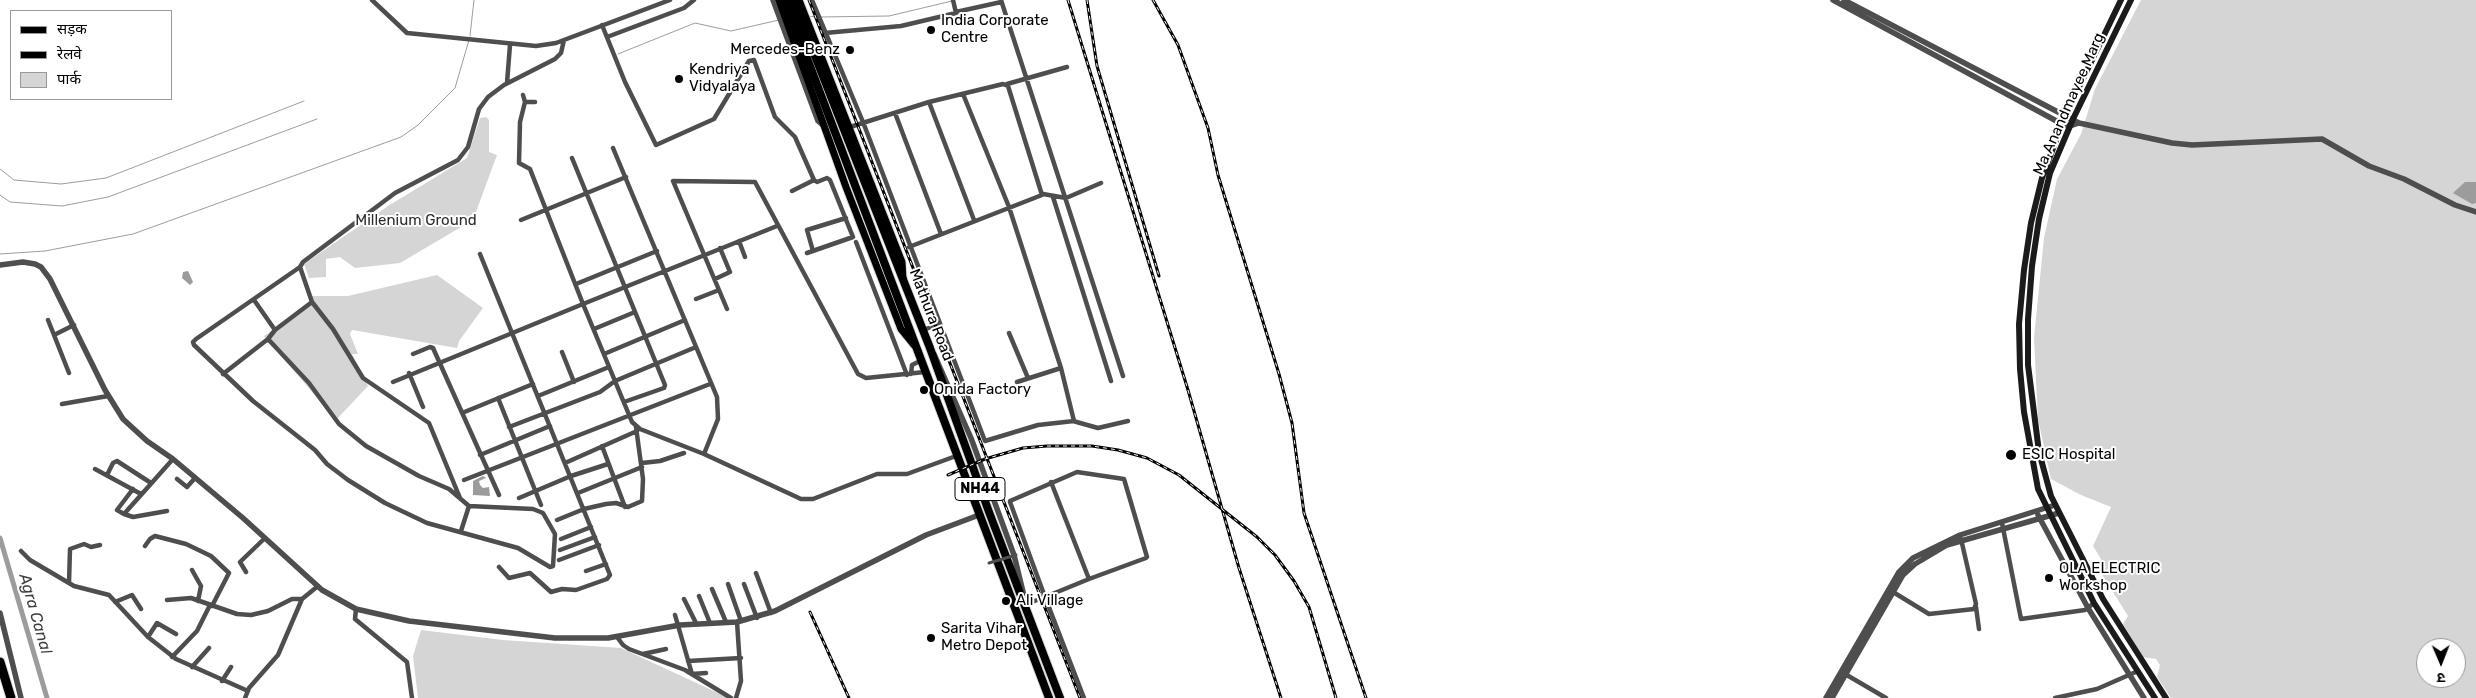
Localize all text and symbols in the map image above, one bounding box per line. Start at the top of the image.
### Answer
legend [10,10,172,100]
place label: India Corporate Centre [941,12,1049,47]
text: सड़क [57,20,87,38]
marker: India Corporate Centre [925,24,937,36]
street label: Ma Anandmayee Marg [2029,30,2109,178]
place label: Mercedes-Benz [730,41,840,59]
marker: Mercedes-Benz [844,44,856,56]
text: रेलवे [57,45,82,63]
place label: Kendriya Vidyalaya [689,61,756,96]
text: पार्क [57,70,81,88]
marker: Kendriya Vidyalaya [673,73,685,85]
park label: Millenium Ground [355,212,477,230]
street label: Mathura Road [905,266,957,364]
place label: Onida Factory [934,381,1031,399]
marker: Onida Factory [918,384,930,396]
place label: ESIC Hospital [2022,446,2116,464]
marker: ESIC Hospital [2004,448,2018,462]
road number: NH44 [955,478,1005,500]
place label: OLA ELECTRIC Workshop [2059,560,2160,595]
water label: Agra Canal [14,572,56,656]
marker: OLA ELECTRIC Workshop [2043,572,2055,584]
place label: Ali Village [1016,592,1083,610]
marker: Ali Village [1000,595,1012,607]
place label: Sarita Vihar Metro Depot [941,620,1027,655]
marker: Sarita Vihar Metro Depot [925,632,937,644]
north arrow [2416,638,2466,688]
text: उ [2437,669,2446,686]

